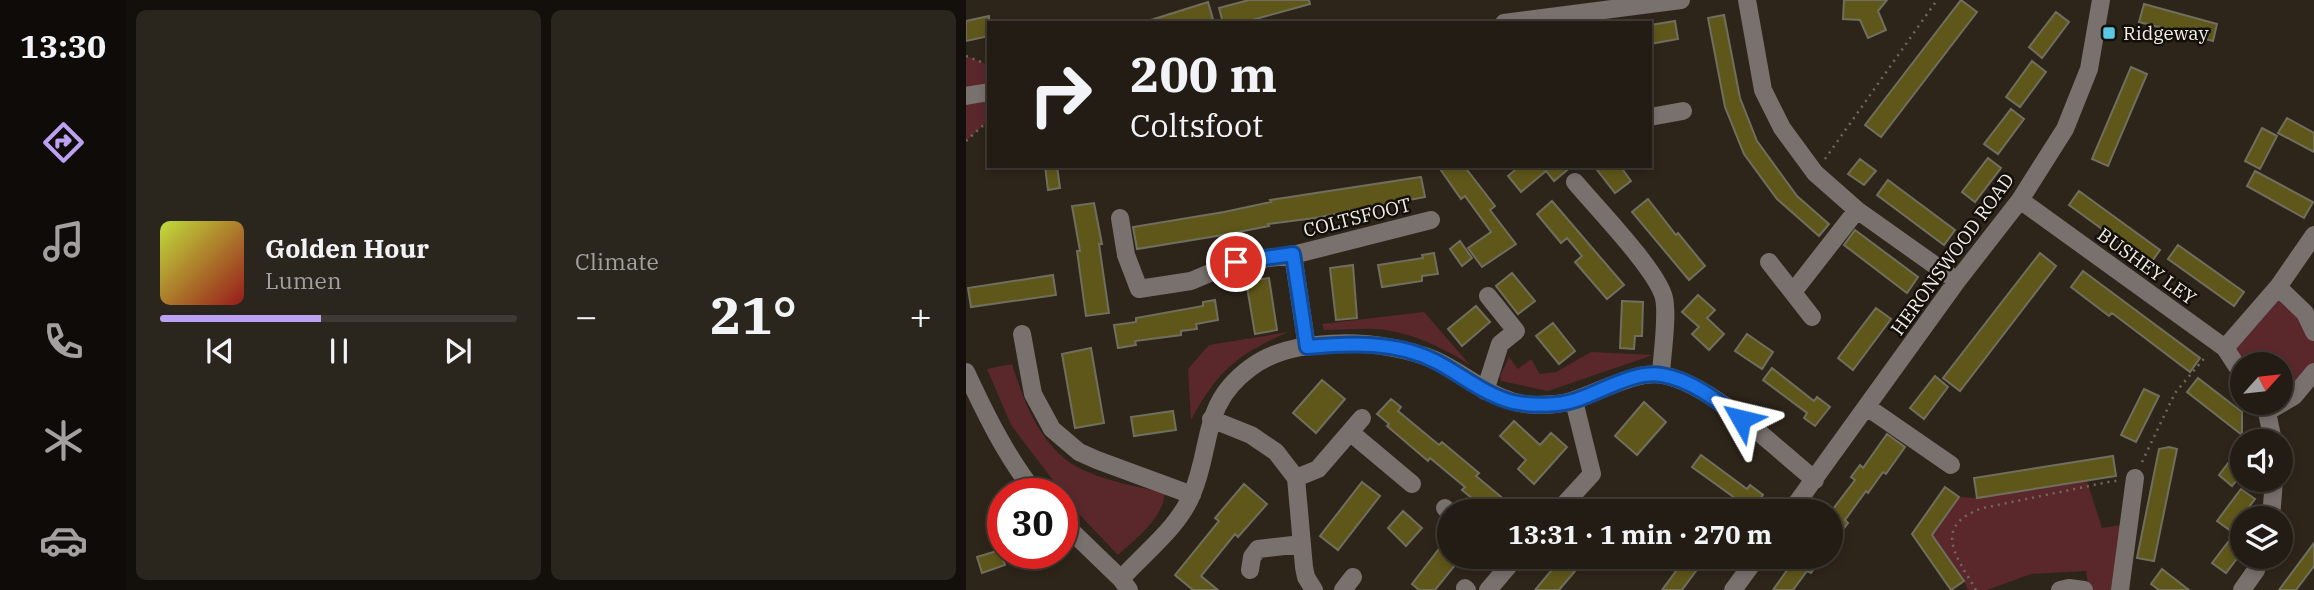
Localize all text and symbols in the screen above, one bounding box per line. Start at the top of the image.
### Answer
place label: Ridgeway [2123,21,2210,45]
text: 13:30 [20,25,106,67]
marker: Ridgeway [2101,25,2117,41]
text: 200 m [1130,42,1277,105]
icon: right [1015,49,1106,140]
text: Coltsfoot [1130,104,1263,146]
icon: directions [39,118,88,167]
street label: HERONSWOOD ROAD [1885,168,2019,340]
street label: COLTSFOOT [1301,192,1413,242]
icon: music [39,217,88,266]
street label: BUSHEY LEY [2093,222,2201,310]
text: Golden Hour [265,231,429,265]
pin [1206,232,1266,292]
icon: arrive [1217,243,1255,281]
text: Climate [575,246,659,276]
text: Lumen [265,265,342,295]
text: 21° [710,281,797,348]
text: − [575,291,598,340]
text: + [909,291,932,340]
icon: phone [39,317,88,366]
icon: previous [201,332,239,370]
icon: pause [320,332,358,370]
icon: next [439,332,477,370]
north arrow [2230,352,2292,415]
map controls [2230,352,2293,569]
position arrow [1704,382,1778,456]
icon: climate [39,416,88,465]
button: sound [2230,429,2293,492]
speed limit sign: 30 [987,478,1078,569]
button: layers [2230,506,2293,569]
icon: car [39,516,88,565]
text: 13:31 · 1 min · 270 m [1508,517,1772,551]

